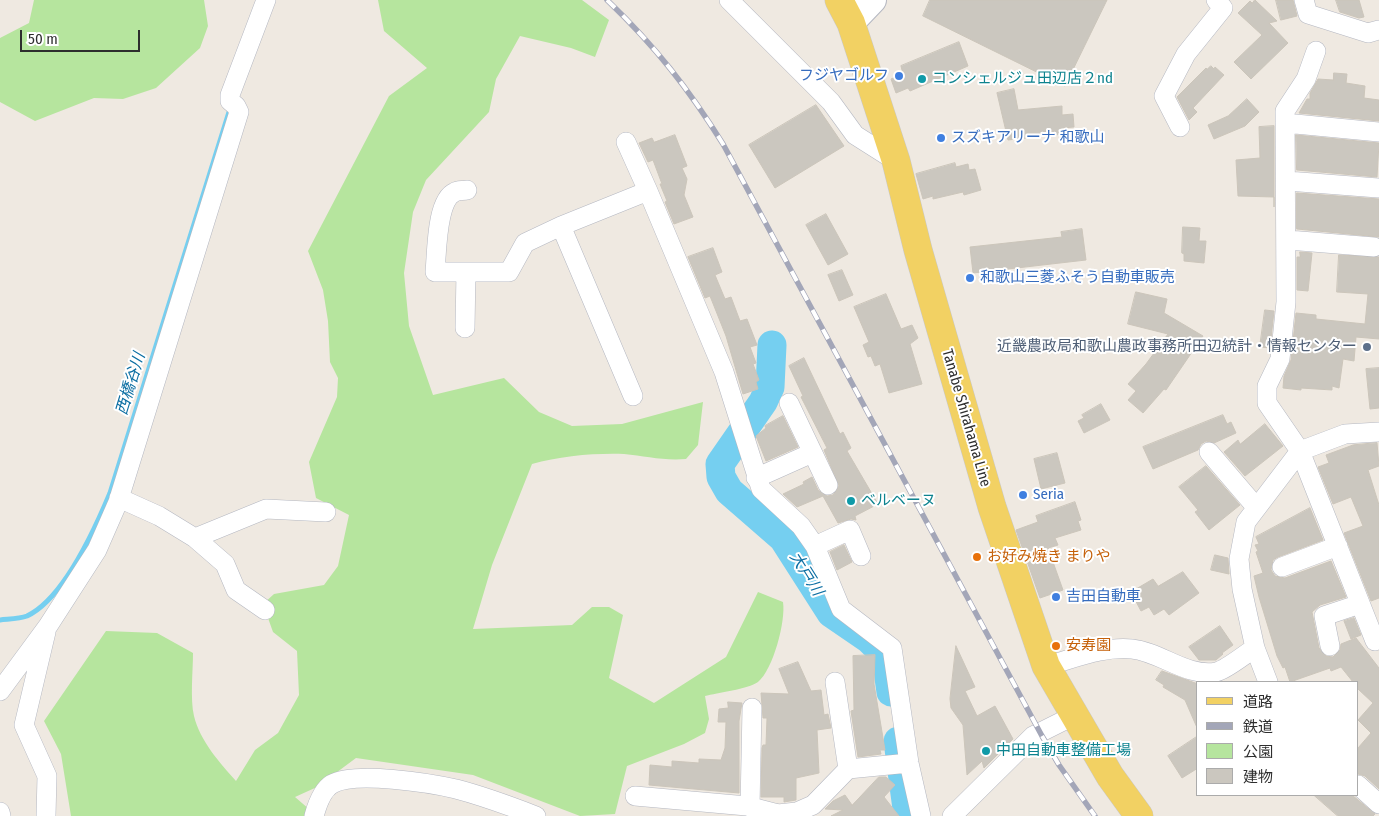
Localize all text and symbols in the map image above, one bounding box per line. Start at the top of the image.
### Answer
scale bar [22,20,142,52]
text: 50 m [28,30,58,48]
place label: フジヤゴルフ [799,67,889,85]
marker: フジヤゴルフ [893,70,905,82]
place label: コンシェルジュ田辺店２nd [932,70,1113,88]
marker: コンシェルジュ田辺店２nd [916,73,928,85]
place label: スズキアリーナ 和歌山 [951,129,1105,147]
marker: スズキアリーナ 和歌山 [935,132,947,144]
place label: 和歌山三菱ふそう自動車販売 [980,269,1175,287]
marker: 和歌山三菱ふそう自動車販売 [964,272,976,284]
place label: 近畿農政局和歌山農政事務所田辺統計・情報センター [997,338,1357,356]
marker: 近畿農政局和歌山農政事務所田辺統計・情報センター [1361,341,1373,353]
street label: Tanabe Shirahama Line [938,347,994,489]
water label: 西橋谷川 [112,351,150,417]
place label: Seria [1033,486,1064,504]
marker: Seria [1017,489,1029,501]
place label: ベルベーヌ [861,492,936,510]
marker: ベルベーヌ [845,495,857,507]
place label: お好み焼き まりや [987,548,1111,566]
water label: 大戸川 [785,549,827,599]
marker: お好み焼き まりや [971,551,983,563]
place label: 吉田自動車 [1066,588,1141,606]
marker: 吉田自動車 [1050,591,1062,603]
place label: 安寿園 [1066,637,1111,655]
marker: 安寿園 [1050,640,1062,652]
legend [1196,681,1359,796]
text: 道路 [1243,693,1273,711]
text: 鉄道 [1243,718,1273,736]
place label: 中田自動車整備工場 [996,742,1131,760]
text: 公園 [1243,743,1273,761]
marker: 中田自動車整備工場 [980,745,992,757]
text: 建物 [1243,768,1273,786]

